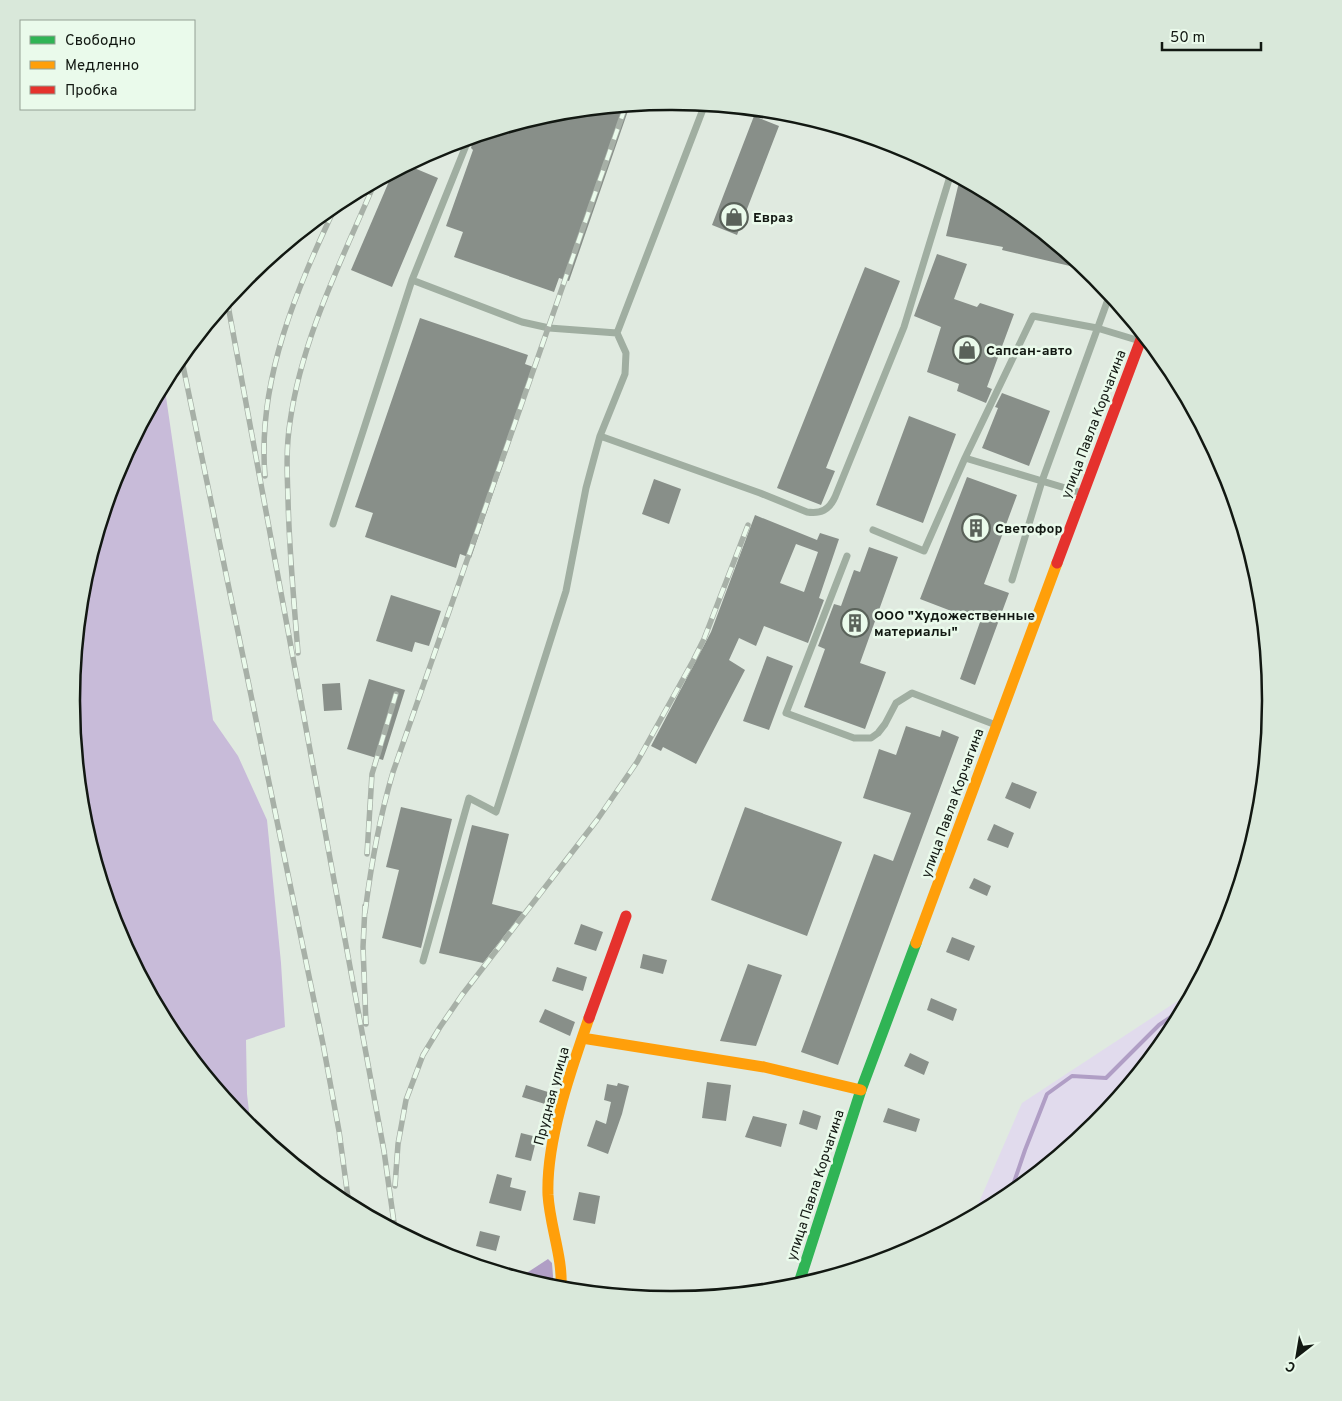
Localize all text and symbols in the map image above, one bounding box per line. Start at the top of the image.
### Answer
legend [20,20,195,110]
scale bar [1162,20,1261,52]
text: 50 m [1170,29,1205,48]
text: Свободно [65,32,136,51]
text: Медленно [65,57,139,76]
text: Пробка [65,82,117,101]
shop icon: Евраз [719,202,749,232]
place label: Евраз [753,210,793,227]
shop icon: Сапсан-авто [952,335,982,365]
place label: Сапсан-авто [986,343,1072,360]
street label: улица Павла Корчагина [1058,348,1131,501]
building icon: Светофор [961,513,991,543]
place label: Светофор [995,521,1063,538]
building icon: ООО "Художественные материалы" [840,608,870,638]
place label: ООО "Художественные материалы" [874,608,1035,641]
street label: улица Павла Корчагина [918,726,988,881]
street label: Прудная улица [531,1045,574,1147]
street label: улица Павла Корчагина [784,1108,849,1263]
north arrow [1272,1331,1322,1381]
text: С [1283,1356,1299,1375]

